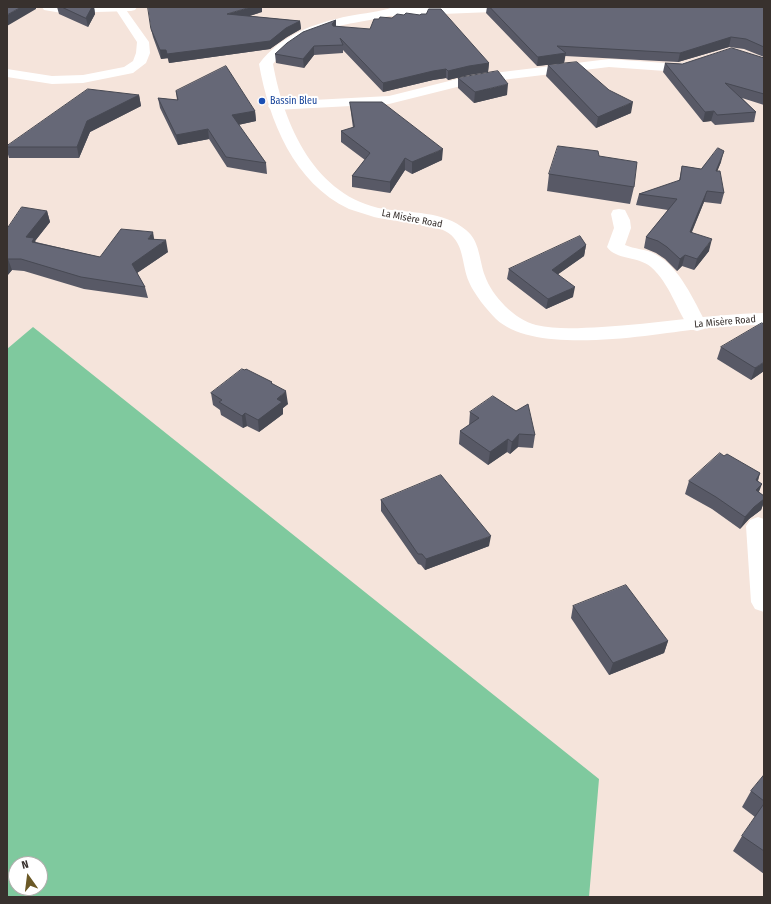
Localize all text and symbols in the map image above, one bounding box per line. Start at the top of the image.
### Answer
place label: Bassin Bleu [270,95,317,107]
marker: Bassin Bleu [257,96,267,106]
street label: La Misère Road [381,207,443,231]
street label: La Misère Road [694,313,756,331]
north arrow [8,856,48,896]
text: N [20,858,30,872]

